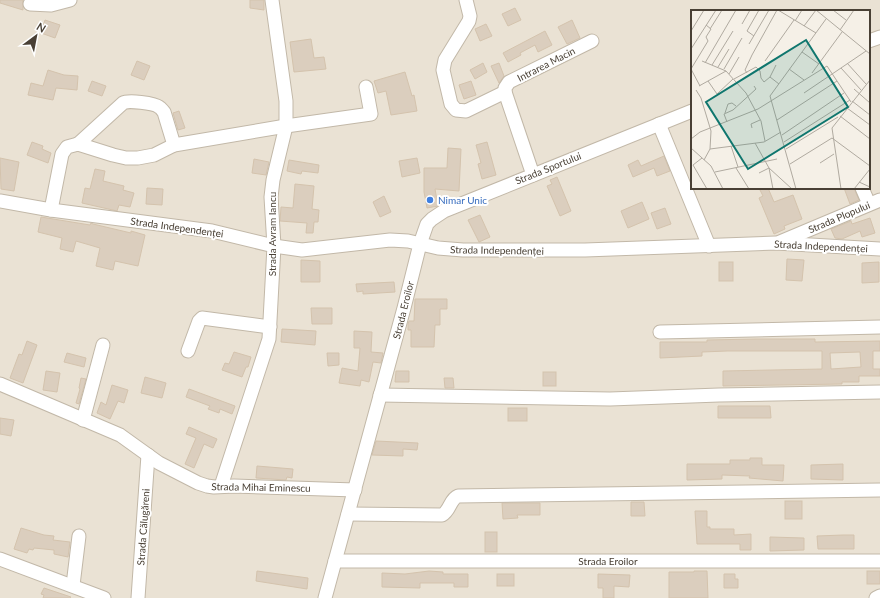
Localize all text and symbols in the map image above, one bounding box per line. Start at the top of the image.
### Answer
inset map [691,10,870,189]
north arrow [16,16,56,56]
text: N [35,19,49,35]
street label: Intrarea Macin [515,44,577,84]
street label: Strada Sportului [513,149,583,187]
street label: Strada Avram Iancu [266,192,278,276]
place label: Nimar Unic [438,194,487,206]
marker: Nimar Unic [425,195,435,205]
street label: Strada Plopului [806,199,872,235]
street label: Strada Independenței [130,215,224,239]
street label: Strada Independenței [774,238,868,254]
street label: Strada Independenței [450,243,544,257]
street label: Strada Eroilor [390,279,416,340]
street label: Strada Mihai Eminescu [211,480,311,494]
street label: Strada Călugăreni [134,488,152,566]
street label: Strada Eroilor [578,555,638,567]

